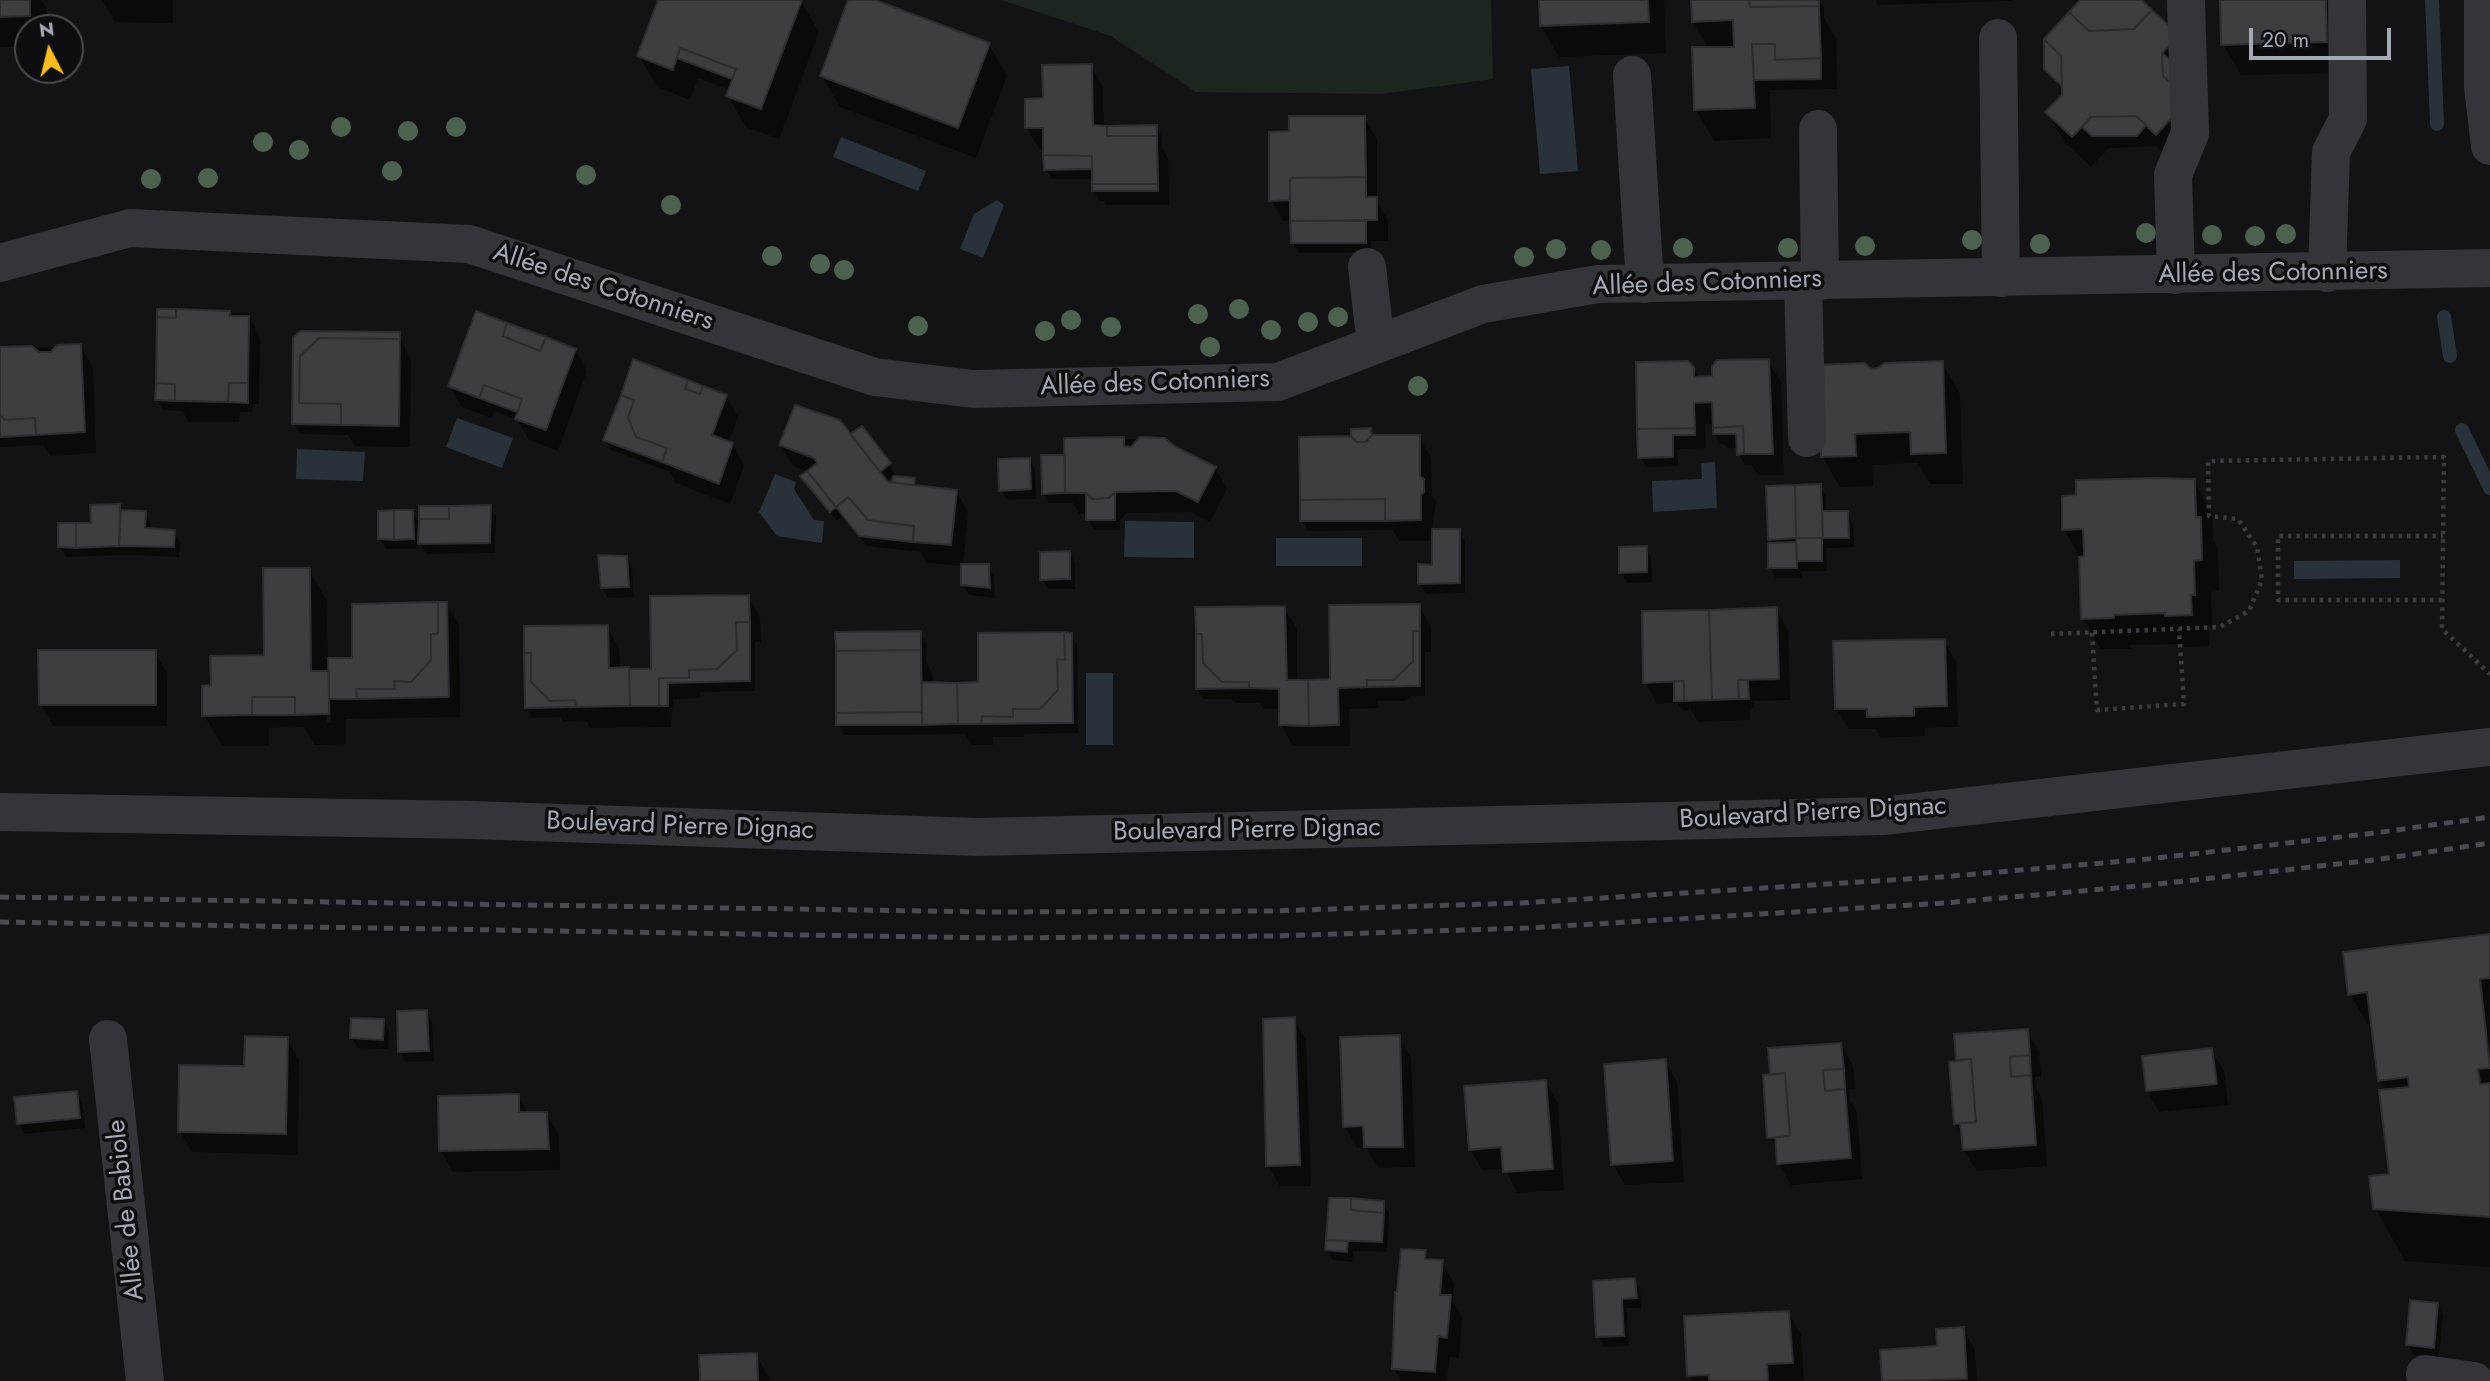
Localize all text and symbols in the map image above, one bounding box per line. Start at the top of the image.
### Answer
north arrow [14,14,84,84]
scale bar [2252,14,2394,58]
text: N [37,15,56,44]
text: 20 m [2262,25,2309,55]
street label: Allée des Cotonniers [489,238,717,338]
street label: Allée des Cotonniers [2158,256,2388,292]
street label: Allée des Cotonniers [1592,264,1822,304]
street label: Allée des Cotonniers [1040,364,1270,404]
street label: Boulevard Pierre Dignac [1679,791,1947,837]
street label: Boulevard Pierre Dignac [546,807,814,847]
street label: Boulevard Pierre Dignac [1113,813,1381,849]
street label: Allée de Babiole [102,1118,152,1302]

